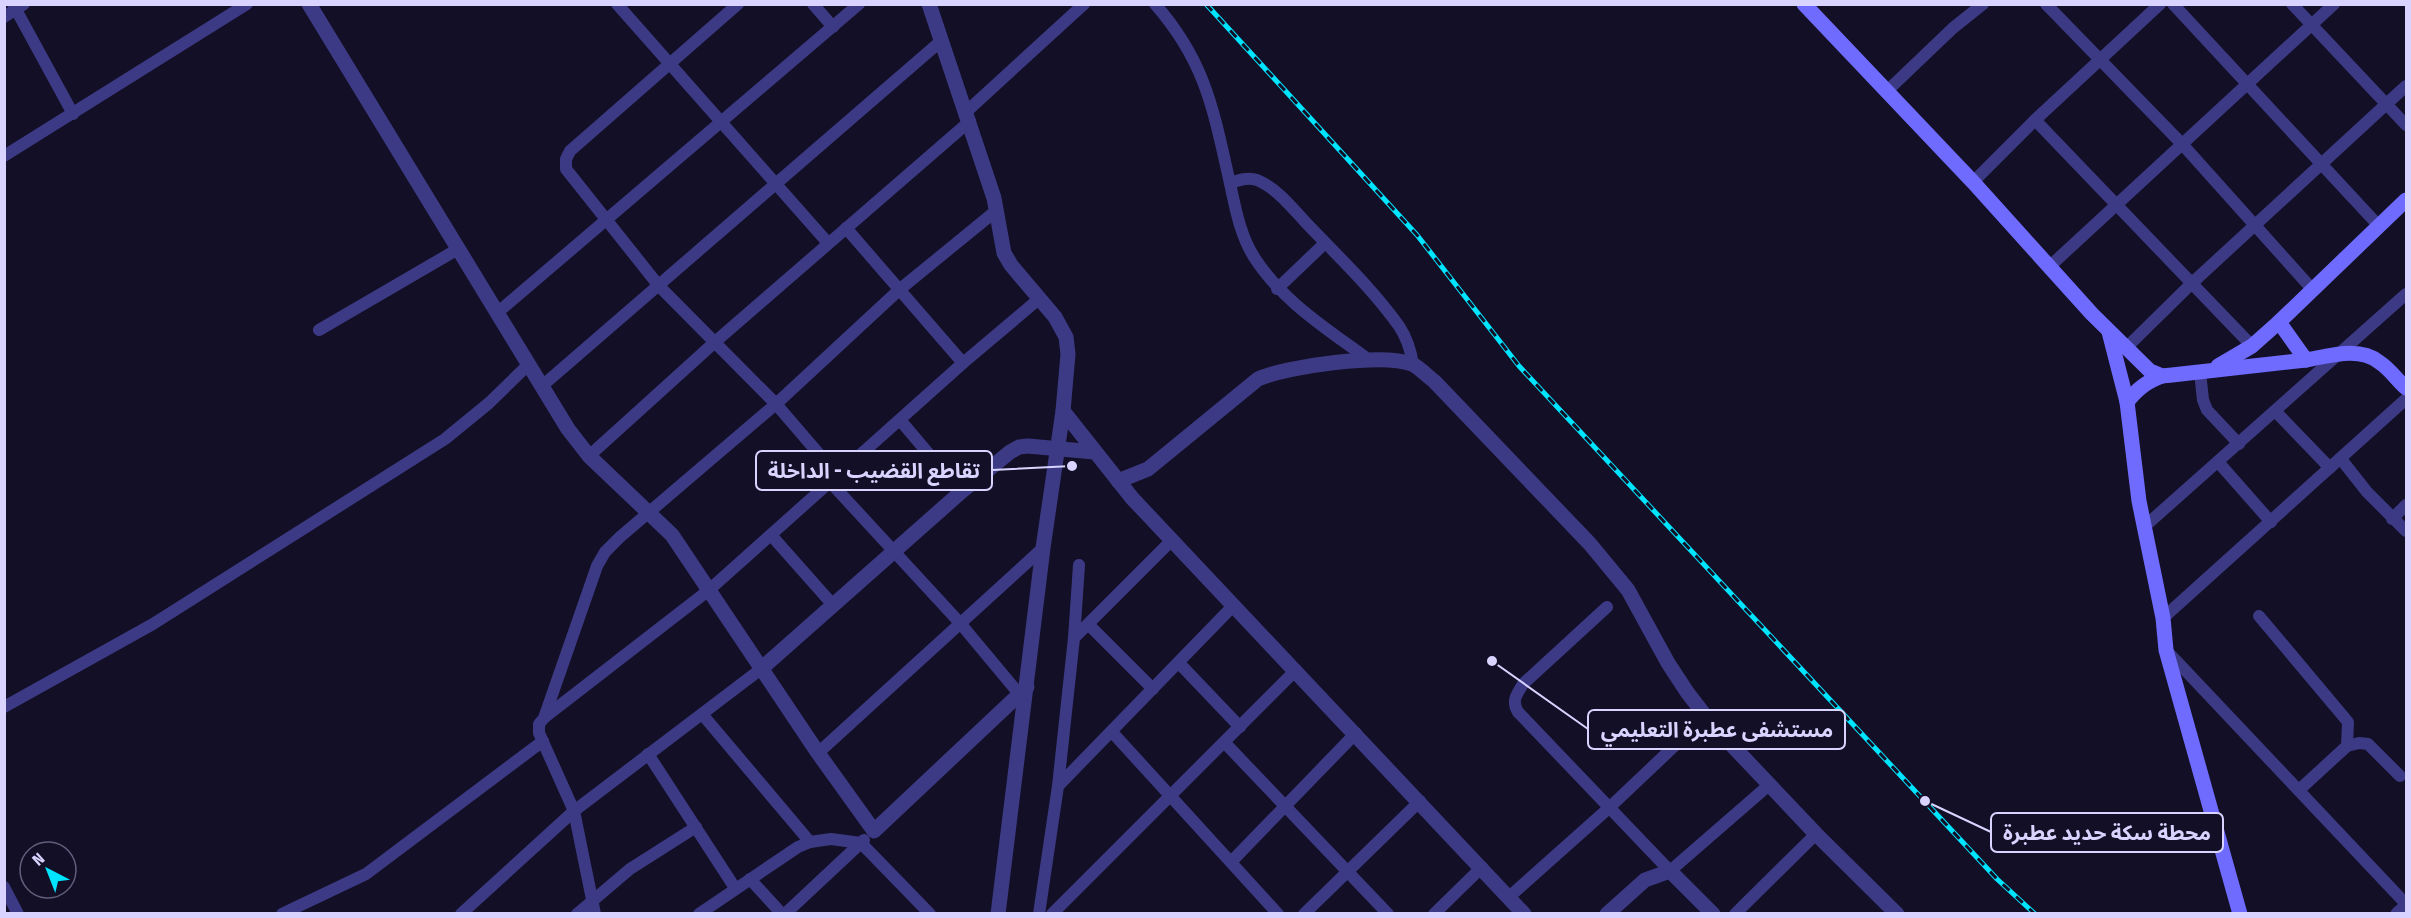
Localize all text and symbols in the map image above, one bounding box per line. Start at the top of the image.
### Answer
callout: تقاطع القضيب - الداخلة [756,451,992,490]
text: تقاطع القضيب - الداخلة [768,458,981,486]
callout: مستشفى عطبرة التعليمي [1588,710,1845,749]
text: مستشفى عطبرة التعليمي [1601,717,1833,747]
callout: محطة سكة حديد عطبرة [1991,813,2223,852]
text: محطة سكة حديد عطبرة [2003,820,2211,846]
north arrow [18,840,78,900]
text: N [28,849,48,869]

